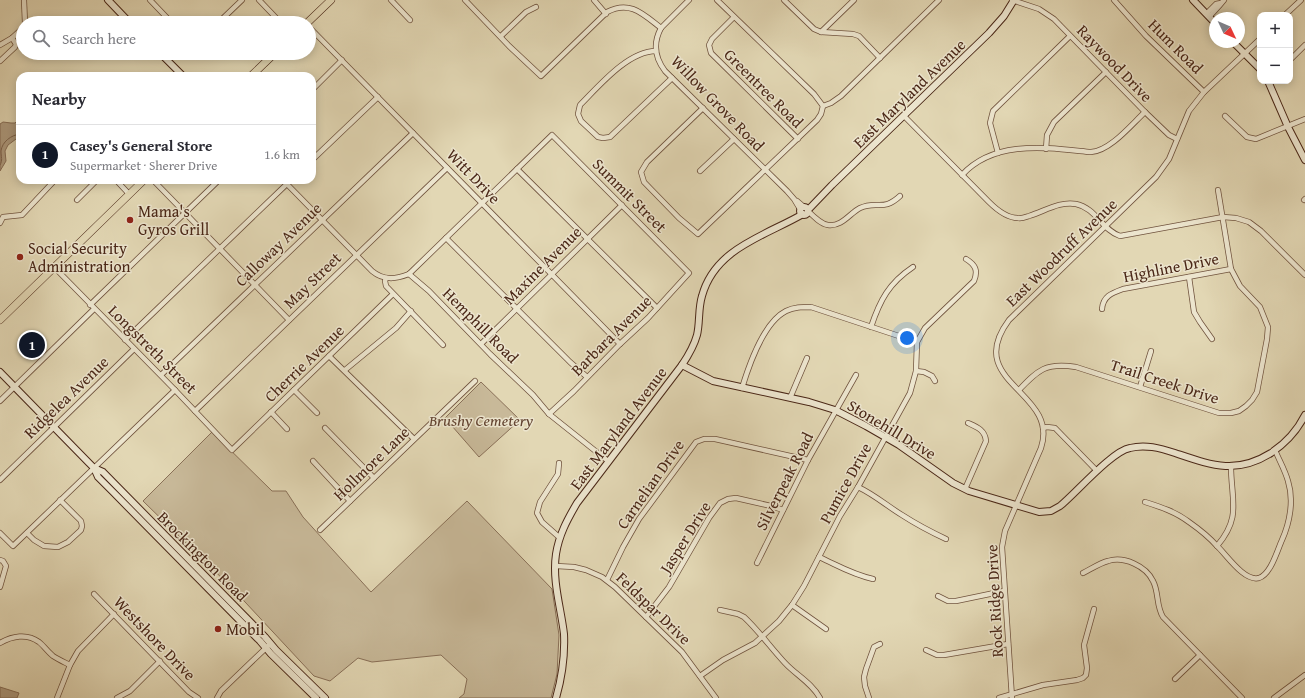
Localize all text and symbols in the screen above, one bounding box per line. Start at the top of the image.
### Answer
north arrow [1209,12,1245,48]
map controls [1257,12,1293,84]
button: + [1257,12,1293,48]
street label: Hum Road [1143,13,1209,79]
search box [16,16,316,60]
street label: Raywood Drive [1072,19,1158,107]
icon: search [30,27,52,49]
text: Search here [62,28,136,49]
street label: East Maryland Avenue [847,33,971,153]
street label: Greentree Road [719,43,810,134]
button: − [1257,48,1293,84]
street label: Willow Grove Road [666,49,771,157]
text: Nearby [32,86,86,111]
text: Casey's General Store [70,135,212,156]
street label: Witt Drive [441,143,507,209]
text: 1 [42,145,48,164]
text: 1.6 km [264,145,300,164]
street label: Summit Street [587,152,673,238]
text: Supermarket · Sherer Drive [70,156,217,175]
street label: East Woodruff Avenue [1000,192,1122,312]
street label: Calloway Avenue [229,196,327,292]
place label: Mama's Gyros Grill [138,199,210,241]
marker: Mama's Gyros Grill [125,215,135,225]
street label: Maxine Avenue [497,220,587,310]
place label: Social Security Administration [28,236,131,278]
street label: May Street [278,246,347,314]
street label: Highline Drive [1121,246,1221,288]
marker: Social Security Administration [15,252,25,262]
street label: Hemphill Road [437,281,525,369]
street label: Barbara Avenue [565,289,657,381]
street label: Longstreth Street [103,299,203,399]
street label: Cherrie Avenue [259,319,349,407]
your location [897,328,917,348]
pin: 1 [19,330,45,360]
street label: Ridgelea Avenue [18,350,114,444]
street label: Trail Creek Drive [1108,352,1222,410]
street label: East Maryland Avenue [564,361,672,495]
street label: Stonehill Drive [843,393,941,465]
park label: Brushy Cemetery [428,408,534,432]
street label: Hollmore Lane [327,420,415,506]
street label: Silverpeak Road [749,427,819,534]
street label: Carnelian Drive [610,434,690,534]
street label: Pumice Drive [813,438,877,528]
street label: Jasper Drive [652,496,717,579]
street label: Brockington Road [152,505,254,607]
street label: Rock Ridge Drive [979,544,1009,658]
street label: Feldspar Drive [611,566,697,650]
street label: Westshore Drive [108,590,202,686]
place label: Mobil [226,617,265,641]
marker: Mobil [213,624,223,634]

